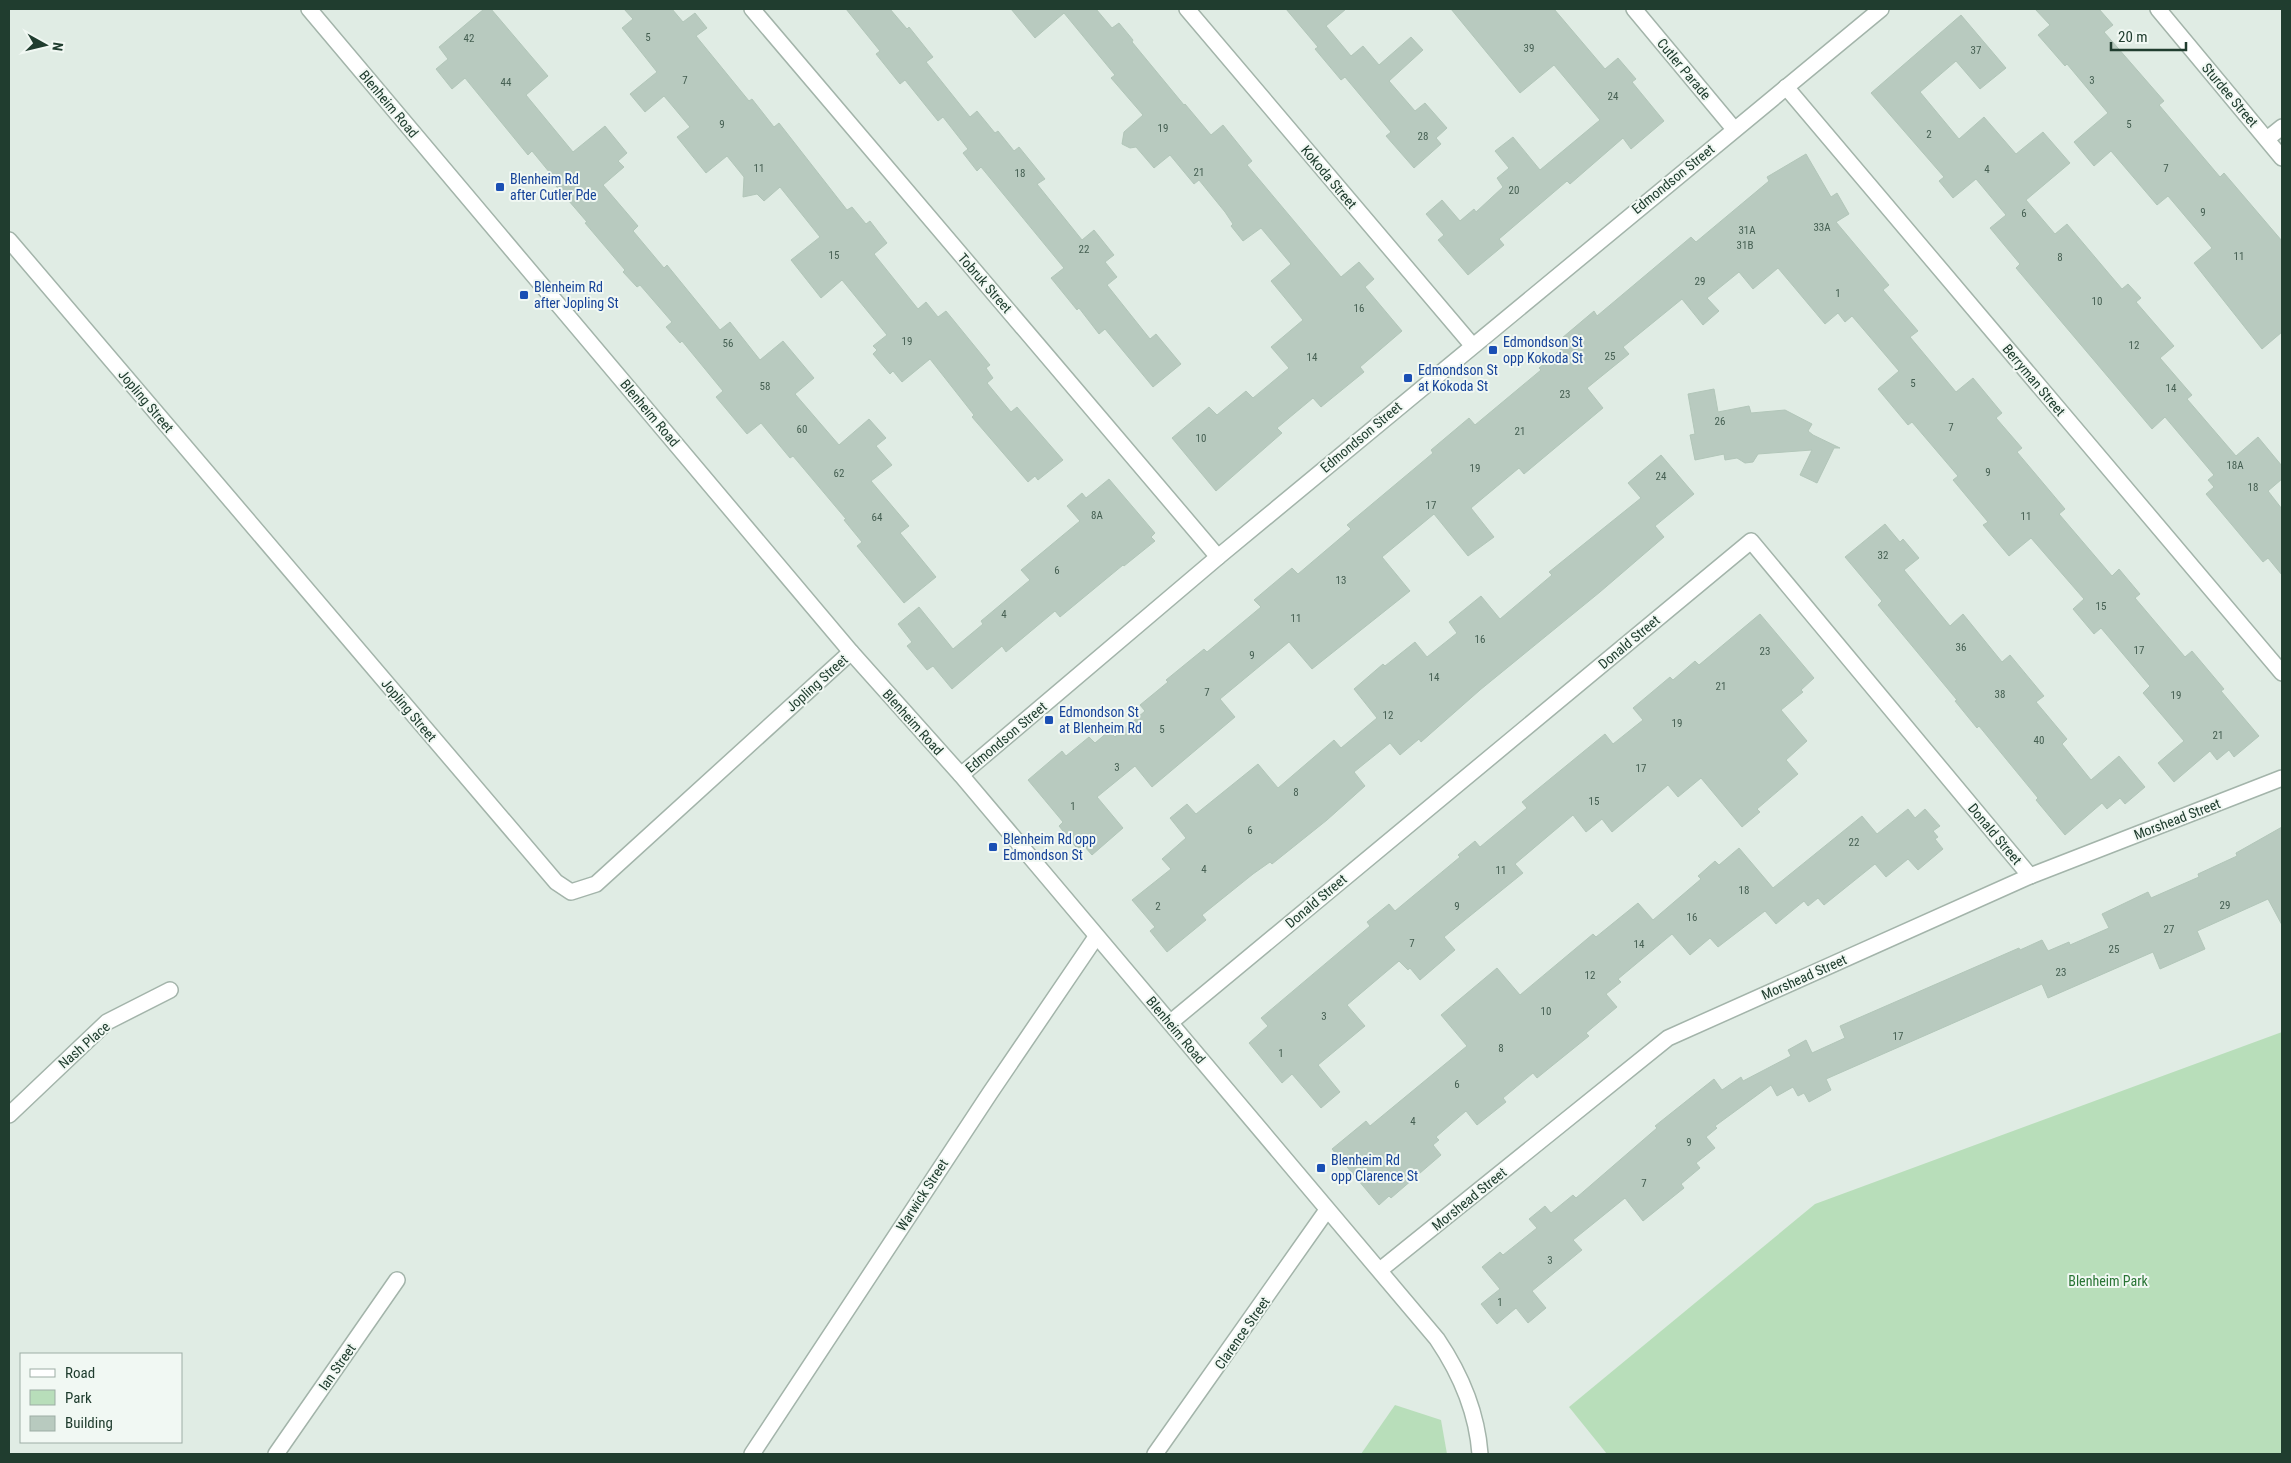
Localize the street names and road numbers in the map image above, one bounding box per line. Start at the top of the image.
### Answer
street label: Cutler Parade [1654,35,1714,103]
street label: Sturdee Street [2199,60,2261,130]
street label: Blenheim Road [356,67,422,141]
street label: Edmondson Street [1629,141,1717,217]
street label: Kokoda Street [1298,142,1360,212]
street label: Tobruk Street [955,250,1015,316]
street label: Berryman Street [1999,341,2069,419]
street label: Jopling Street [115,366,177,436]
street label: Blenheim Road [617,376,683,450]
street label: Edmondson Street [1317,398,1405,476]
street label: Donald Street [1595,612,1663,672]
street label: Jopling Street [783,651,851,715]
street label: Jopling Street [378,675,440,745]
street label: Blenheim Road [879,686,947,758]
street label: Edmondson Street [962,698,1050,776]
street label: Morshead Street [2132,795,2222,843]
street label: Donald Street [1965,800,2025,868]
street label: Donald Street [1282,871,1350,931]
street label: Morshead Street [1759,951,1849,1003]
street label: Blenheim Road [1143,993,1209,1067]
street label: Nash Place [55,1018,113,1072]
street label: Warwick Street [893,1156,951,1234]
street label: Morshead Street [1429,1164,1509,1234]
street label: Clarence Street [1211,1294,1273,1372]
street label: Ian Street [315,1341,359,1393]

